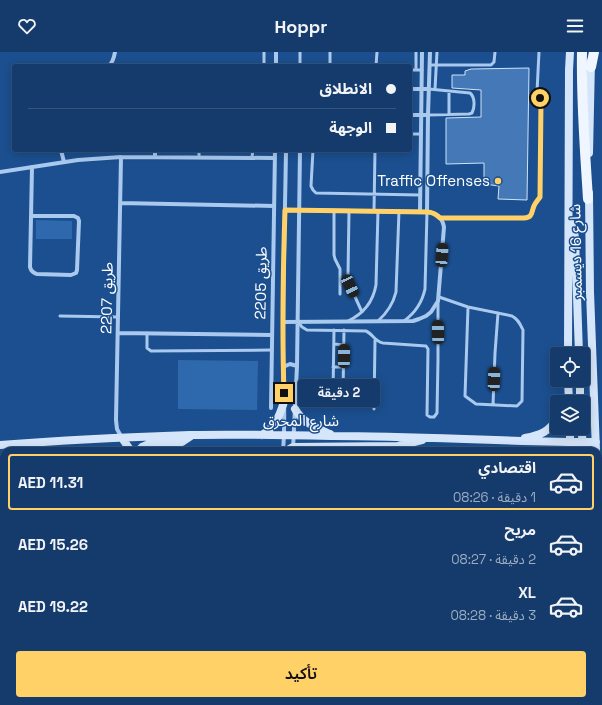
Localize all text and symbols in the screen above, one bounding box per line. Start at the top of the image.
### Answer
icon: heart [16,15,38,37]
text: Hoppr [275,15,327,38]
icon: menu [564,15,586,37]
text: الانطلاق [320,79,372,98]
route start [531,89,549,107]
text: الوجهة [329,118,372,137]
place label: Traffic Offenses [377,171,490,190]
marker: Traffic Offenses [493,176,503,186]
street label: شارع 16 ديسمبر [565,203,589,301]
car [435,243,449,267]
street label: طريق 2205 [250,246,272,320]
street label: طريق 2207 [96,262,118,334]
car [339,273,361,299]
car [432,320,444,344]
car [338,344,350,368]
map controls [550,347,590,435]
button: locate [550,347,590,387]
car [488,367,500,391]
callout: 2 دقيقة [298,379,380,407]
route end [275,384,293,402]
text: 2 دقيقة [318,384,360,401]
button: layers [550,395,590,435]
street label: شارع المحرق [263,411,339,433]
text: اقتصادي [478,458,536,477]
icon: car [548,464,584,500]
text: AED 11.31 [18,473,83,492]
text: 1 دقيقة · 08:26 [453,489,536,506]
text: مريح [504,520,536,539]
icon: car [548,526,584,562]
text: AED 15.26 [18,535,88,554]
text: 2 دقيقة · 08:27 [451,551,536,568]
text: XL [518,583,536,602]
icon: car [548,588,584,624]
text: AED 19.22 [18,597,88,616]
text: 3 دقيقة · 08:28 [450,607,536,624]
button: تأكيد [16,651,586,697]

